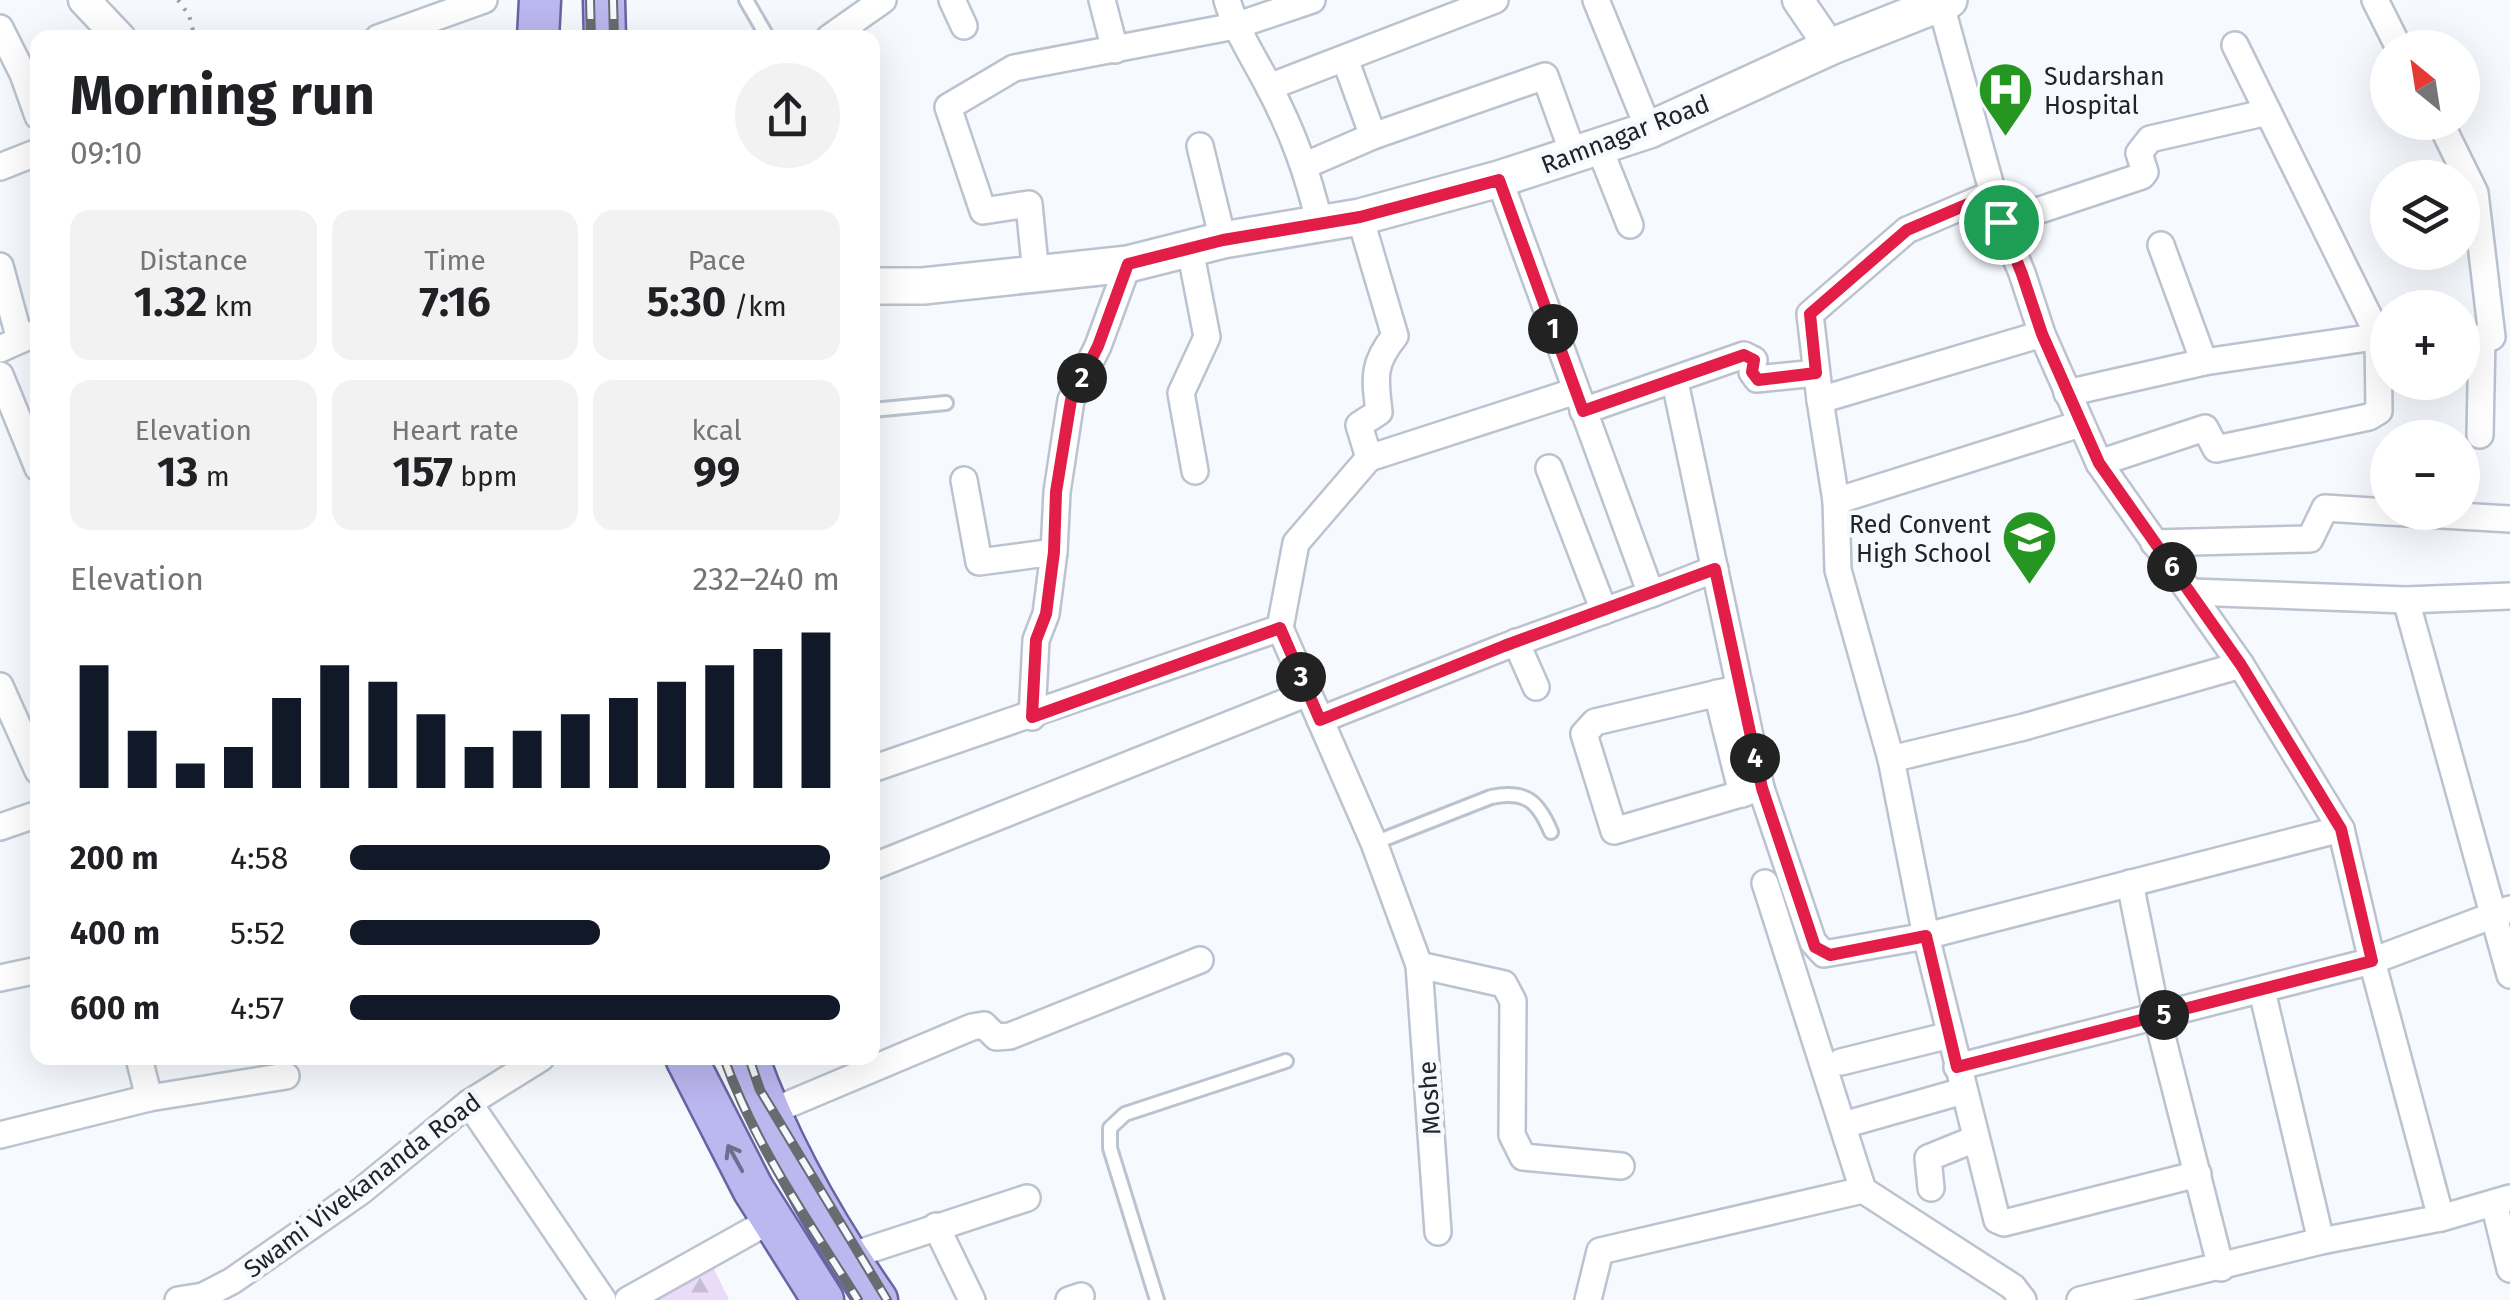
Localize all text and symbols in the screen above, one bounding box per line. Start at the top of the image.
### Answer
north arrow [2370,30,2480,140]
map controls [2370,30,2480,530]
hospital icon: Sudarshan Hospital [1975,60,2035,139]
place label: Sudarshan Hospital [2044,62,2165,121]
text: Morning run [70,63,375,129]
button: share [735,63,840,168]
street label: Ramnagar Road [1537,89,1714,181]
text: 09:10 [70,134,142,172]
button: layers [2370,160,2480,270]
pin [1959,180,2044,265]
icon: arrive [1974,195,2029,250]
text: Distance [139,244,248,277]
text: Time [424,244,486,277]
text: Pace [688,244,746,277]
text: 1.32 [134,277,207,327]
text: 7:16 [419,277,491,327]
text: 5:30 [647,277,726,327]
text: km [207,290,253,323]
text: /km [726,290,787,323]
button: + [2370,290,2480,400]
pin: 1 [1528,304,1578,354]
text: 1 [1547,312,1560,345]
pin: 2 [1057,353,1107,403]
text: 2 [1075,361,1089,394]
text: Elevation [135,414,252,447]
text: Heart rate [391,414,519,447]
text: kcal [691,414,742,447]
button: − [2370,420,2480,530]
text: 13 [157,447,198,497]
text: 157 [392,447,453,497]
text: 99 [693,447,740,497]
text: m [198,460,230,493]
text: bpm [453,460,518,493]
school or university icon: Red Convent High School [2000,508,2060,587]
place label: Red Convent High School [1849,510,1992,569]
pin: 6 [2147,542,2197,592]
text: 6 [2164,550,2180,583]
text: Elevation [70,560,204,598]
text: 232–240 m [692,560,840,598]
pin: 3 [1276,652,1326,702]
text: 3 [1294,660,1308,693]
pin: 4 [1730,733,1780,783]
text: 4 [1747,741,1763,774]
text: 200 m [70,839,159,877]
text: 4:58 [230,839,289,877]
text: 400 m [70,914,160,952]
text: 5:52 [230,914,285,952]
text: 600 m [70,989,160,1027]
text: 4:57 [230,989,284,1027]
pin: 5 [2139,990,2189,1040]
text: 5 [2156,998,2172,1031]
street label: Moshe [1412,1060,1448,1136]
street label: Swami Vivekananda Road [238,1087,487,1285]
one-way arrow [724,1143,744,1173]

